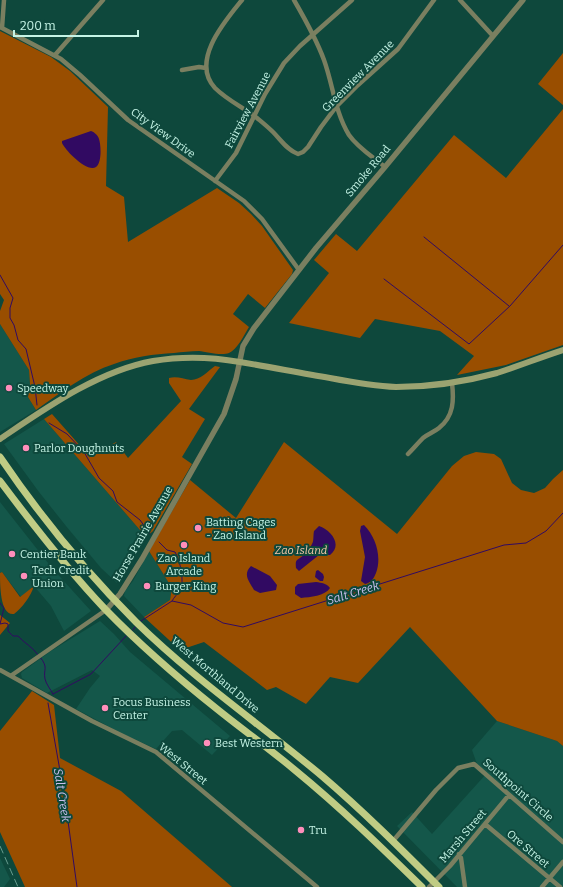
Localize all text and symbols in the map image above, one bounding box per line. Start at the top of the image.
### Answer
scale bar [14,12,138,38]
text: 200 m [20,19,56,33]
street label: Greenview Avenue [319,37,397,115]
street label: Fairview Avenue [222,70,274,150]
street label: City View Drive [128,105,198,161]
street label: Smoke Road [343,142,394,199]
place label: Speedway [17,382,68,395]
marker: Speedway [4,383,14,393]
place label: Parlor Doughnuts [34,442,124,455]
marker: Parlor Doughnuts [21,443,31,453]
street label: Horse Prairie Avenue [110,484,176,584]
place label: Batting Cages - Zao Island [206,516,276,542]
marker: Batting Cages - Zao Island [193,523,203,533]
marker: Zao Island Arcade [179,540,189,550]
park label: Zao Island [275,544,328,557]
place label: Centier Bank [20,548,87,561]
marker: Centier Bank [7,549,17,559]
place label: Zao Island Arcade [158,552,211,578]
place label: Tech Credit Union [32,564,90,590]
marker: Tech Credit Union [19,571,29,581]
water label: Salt Creek [325,578,381,608]
place label: Burger King [155,580,216,593]
marker: Burger King [142,581,152,591]
street label: West Morthland Drive [168,634,262,716]
place label: Focus Business Center [113,696,191,722]
marker: Focus Business Center [100,703,110,713]
place label: Best Western [215,737,283,750]
marker: Best Western [202,738,212,748]
street label: West Street [156,740,210,788]
street label: Southpoint Circle [480,756,556,824]
water label: Salt Creek [51,767,73,823]
street label: Marsh Street [437,807,489,865]
place label: Tru [309,824,327,837]
marker: Tru [296,825,306,835]
street label: Ore Street [504,827,552,871]

